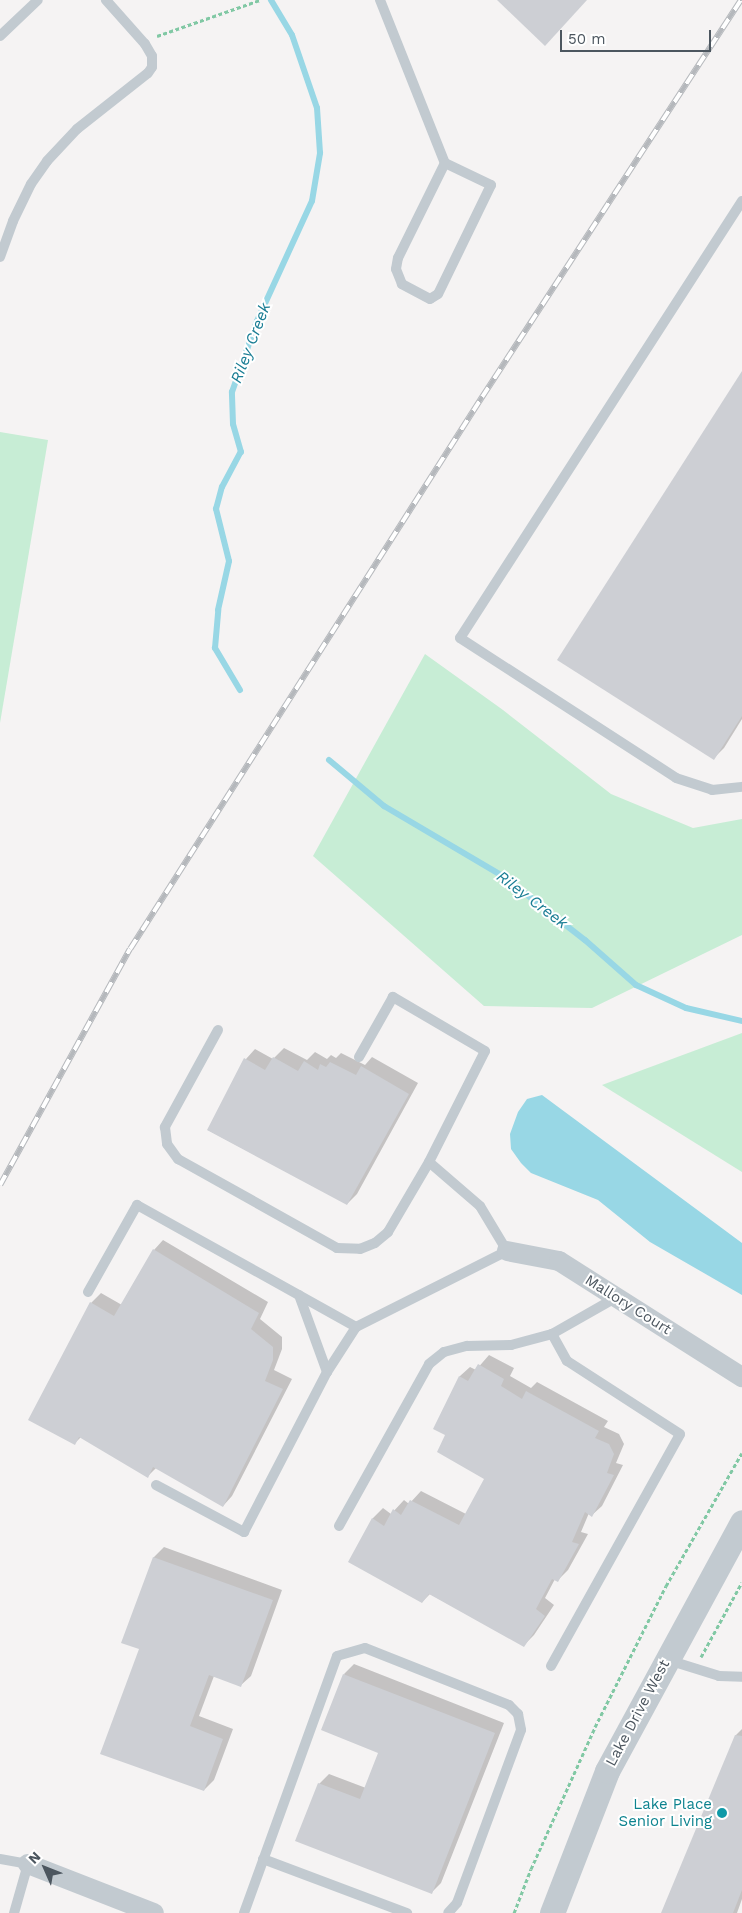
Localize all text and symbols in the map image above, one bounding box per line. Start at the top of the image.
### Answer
scale bar [562,20,713,52]
text: 50 m [568,30,605,48]
water label: Riley Creek [227,300,275,386]
water label: Riley Creek [492,867,572,933]
street label: Mallory Court [581,1271,675,1339]
street label: Lake Drive West [602,1656,674,1770]
place label: Lake Place Senior Living [618,1795,712,1830]
marker: Lake Place Senior Living [716,1807,728,1819]
north arrow [20,1843,70,1893]
text: N [25,1848,44,1867]

